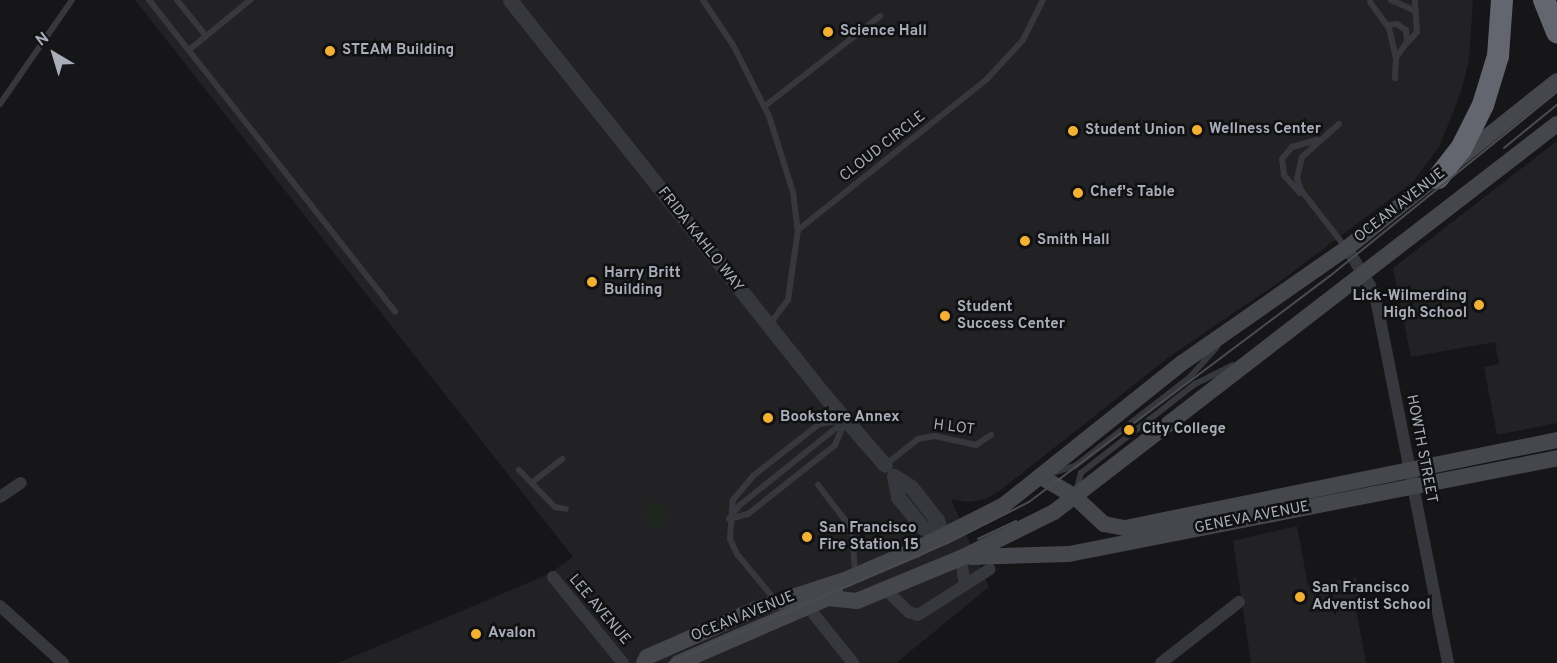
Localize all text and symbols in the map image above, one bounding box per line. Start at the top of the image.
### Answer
place label: Science Hall [840,23,927,41]
north arrow [24,24,84,84]
marker: Science Hall [821,25,835,39]
text: N [32,28,54,51]
place label: STEAM Building [342,42,454,60]
marker: STEAM Building [323,44,337,58]
street label: CLOUD CIRCLE [837,108,929,186]
place label: Wellness Center [1209,121,1321,139]
place label: Student Union [1085,122,1185,140]
marker: Wellness Center [1190,123,1204,137]
marker: Student Union [1066,124,1080,138]
street label: OCEAN AVENUE [1351,165,1449,247]
street label: FRIDA KAHLO WAY [653,184,747,296]
place label: Chef's Table [1090,184,1175,202]
marker: Chef's Table [1071,186,1085,200]
place label: Smith Hall [1037,232,1110,250]
marker: Smith Hall [1018,234,1032,248]
place label: Harry Britt Building [604,264,681,299]
marker: Harry Britt Building [585,275,599,289]
place label: Lick-Wilmerding High School [1352,287,1467,322]
place label: Student Success Center [957,298,1065,333]
marker: Lick-Wilmerding High School [1472,298,1486,312]
marker: Student Success Center [938,309,952,323]
street label: HOWTH STREET [1402,393,1440,505]
place label: Bookstore Annex [780,409,900,427]
marker: Bookstore Annex [761,411,775,425]
street label: H LOT [932,417,976,439]
marker: City College [1120,421,1138,439]
place label: City College [1142,421,1226,439]
street label: GENEVA AVENUE [1192,498,1312,538]
place label: San Francisco Fire Station 15 [819,519,919,554]
marker: San Francisco Fire Station 15 [800,530,814,544]
street label: LEE AVENUE [564,571,634,649]
place label: San Francisco Adventist School [1312,579,1431,614]
street label: OCEAN AVENUE [688,588,798,646]
marker: San Francisco Adventist School [1293,590,1307,604]
place label: Avalon [488,625,536,643]
marker: Avalon [469,627,483,641]

